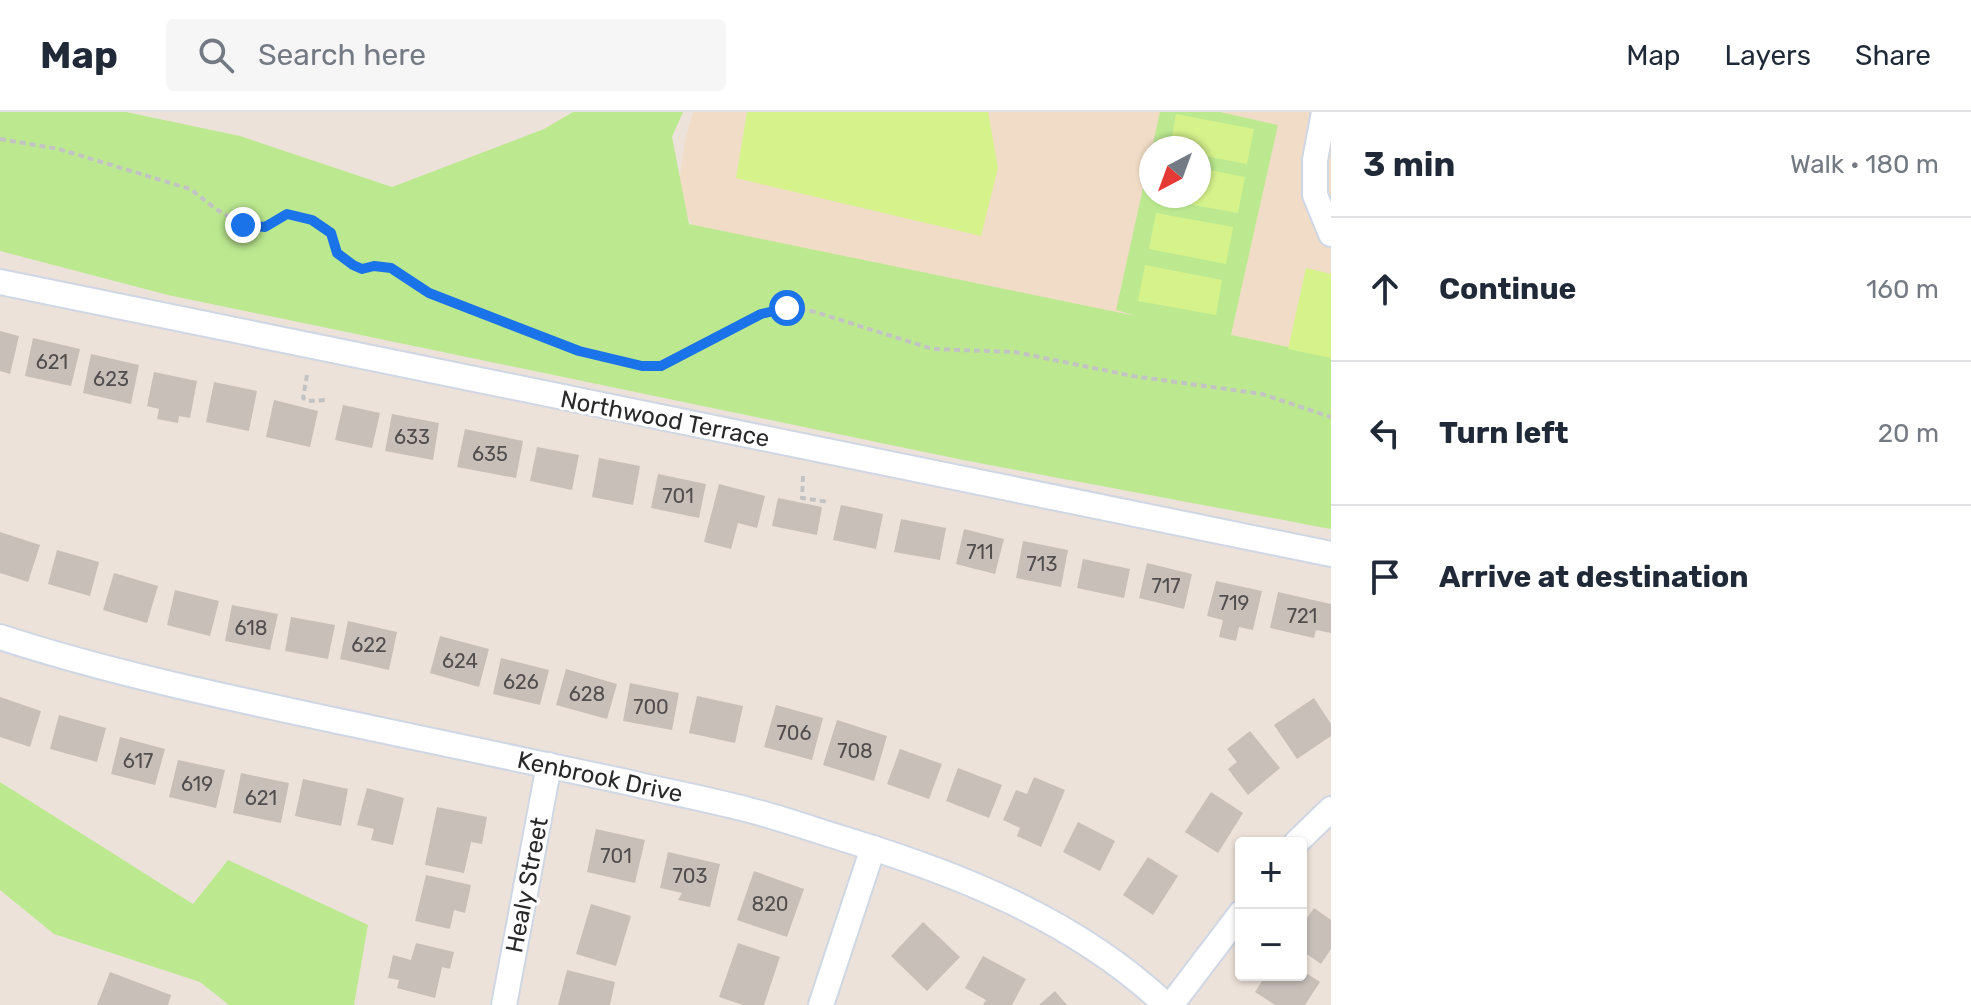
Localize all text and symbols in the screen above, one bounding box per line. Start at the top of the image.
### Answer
search box [166,19,726,91]
text: Map [40,32,118,78]
icon: search [194,33,238,77]
text: Search here [258,37,426,73]
text: Map [1626,39,1681,72]
text: Layers [1725,39,1811,72]
text: Share [1855,39,1931,72]
north arrow [1139,136,1211,208]
text: 3 min [1363,144,1455,185]
text: Walk · 180 m [1790,149,1939,180]
route end [225,207,261,243]
icon: ahead [1363,267,1407,311]
text: Continue [1439,271,1576,307]
text: 160 m [1866,274,1939,305]
route start [769,290,805,326]
house number: 621 [36,350,68,374]
house number: 623 [93,367,129,391]
street label: Northwood Terrace [558,385,772,453]
icon: left [1363,411,1407,455]
text: Turn left [1439,415,1569,451]
text: 20 m [1878,418,1939,449]
house number: 633 [394,425,430,449]
house number: 635 [472,442,508,466]
house number: 701 [662,484,694,508]
house number: 711 [966,540,994,564]
house number: 713 [1027,552,1057,576]
icon: arrive [1363,555,1407,599]
text: Arrive at destination [1439,559,1749,595]
house number: 717 [1151,574,1181,598]
house number: 719 [1219,591,1249,615]
house number: 721 [1287,604,1317,628]
house number: 618 [235,616,267,640]
house number: 622 [351,633,387,657]
house number: 624 [442,649,478,673]
house number: 626 [503,670,539,694]
house number: 628 [569,682,605,706]
house number: 700 [633,695,669,719]
house number: 706 [776,721,812,745]
house number: 708 [837,739,873,763]
street label: Kenbrook Drive [515,746,685,808]
house number: 617 [123,749,153,773]
house number: 619 [181,772,213,796]
house number: 621 [245,786,277,810]
street label: Healy Street [500,815,554,955]
map controls [1235,837,1307,981]
button: + [1235,837,1307,909]
house number: 701 [600,844,632,868]
house number: 703 [673,864,707,888]
house number: 820 [751,892,789,916]
button: − [1235,909,1307,981]

